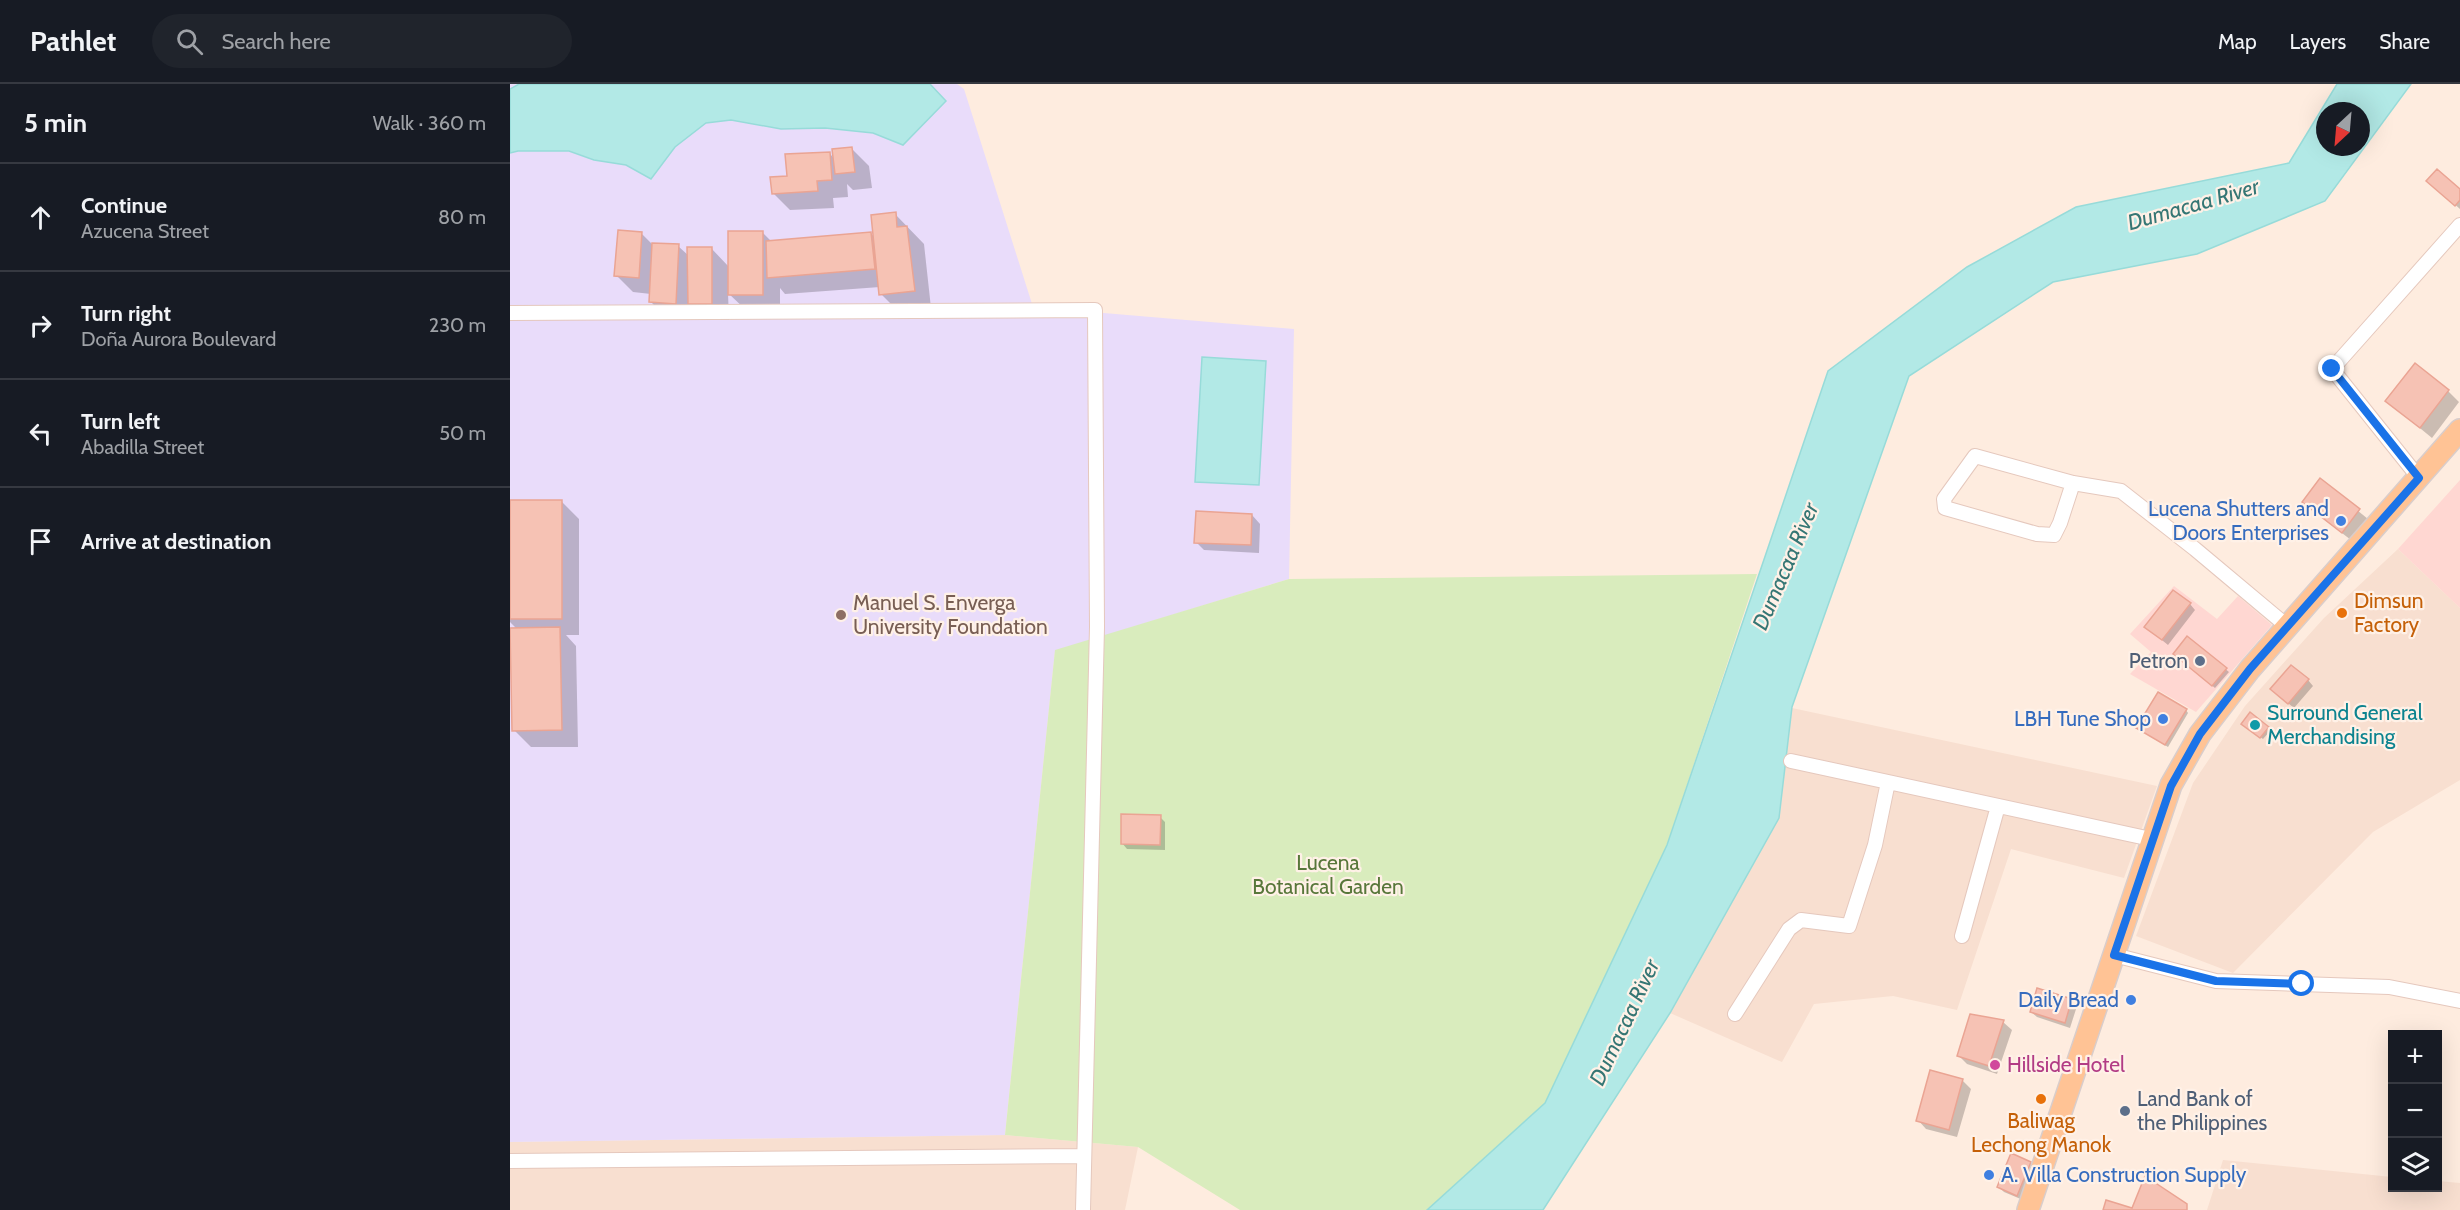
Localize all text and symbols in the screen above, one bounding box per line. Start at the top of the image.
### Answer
search box [152,14,572,68]
text: Pathlet [30,24,116,58]
icon: search [173,25,206,58]
text: Search here [221,28,331,55]
text: Map [2218,29,2257,54]
text: Layers [2290,29,2346,54]
text: Share [2379,29,2430,54]
north arrow [2316,102,2370,156]
text: 5 min [24,107,87,139]
text: Walk · 360 m [373,111,486,135]
water label: Dumacaa River [2124,172,2263,236]
text: Continue [81,192,167,219]
icon: ahead [24,201,57,234]
text: 80 m [438,205,486,229]
text: Azucena Street [81,219,209,243]
text: Turn right [81,300,171,327]
icon: right [24,309,57,342]
text: 230 m [429,313,486,337]
text: Doña Aurora Boulevard [81,327,276,351]
route end [2318,355,2344,381]
text: Turn left [81,408,160,435]
icon: left [24,417,57,450]
text: 50 m [439,421,486,445]
text: Abadilla Street [81,435,204,459]
place label: Lucena Shutters and Doors Enterprises [2148,496,2329,545]
water label: Dumacaa River [1747,497,1825,634]
marker: Lucena Shutters and Doors Enterprises [2334,514,2348,528]
icon: arrive [24,525,57,558]
text: Arrive at destination [81,528,271,555]
place label: Dimsun Factory [2354,588,2423,637]
place label: Manuel S. Enverga University Foundation [853,590,1048,639]
marker: Dimsun Factory [2335,606,2349,620]
marker: Manuel S. Enverga University Foundation [834,608,848,622]
place label: Petron [2129,648,2188,673]
marker: Petron [2193,654,2207,668]
place label: Surround General Merchandising [2267,700,2423,749]
place label: LBH Tune Shop [2014,706,2151,731]
marker: LBH Tune Shop [2156,712,2170,726]
marker: Surround General Merchandising [2248,718,2262,732]
park label: Lucena Botanical Garden [1252,850,1404,899]
water label: Dumacaa River [1584,954,1666,1089]
route start [2288,970,2314,996]
place label: Daily Bread [2018,987,2119,1012]
marker: Daily Bread [2124,993,2138,1007]
map controls [2388,1030,2442,1192]
button: + [2388,1030,2442,1084]
place label: Hillside Hotel [2007,1052,2125,1077]
marker: Hillside Hotel [1988,1058,2002,1072]
button: − [2388,1084,2442,1138]
place label: Land Bank of the Philippines [2137,1086,2267,1135]
marker: Baliwag Lechong Manok [2034,1092,2048,1106]
marker: Land Bank of the Philippines [2118,1104,2132,1118]
place label: Baliwag Lechong Manok [1971,1108,2112,1157]
button: layers [2388,1138,2442,1192]
place label: A. Villa Construction Supply [2001,1162,2247,1187]
marker: A. Villa Construction Supply [1982,1168,1996,1182]

